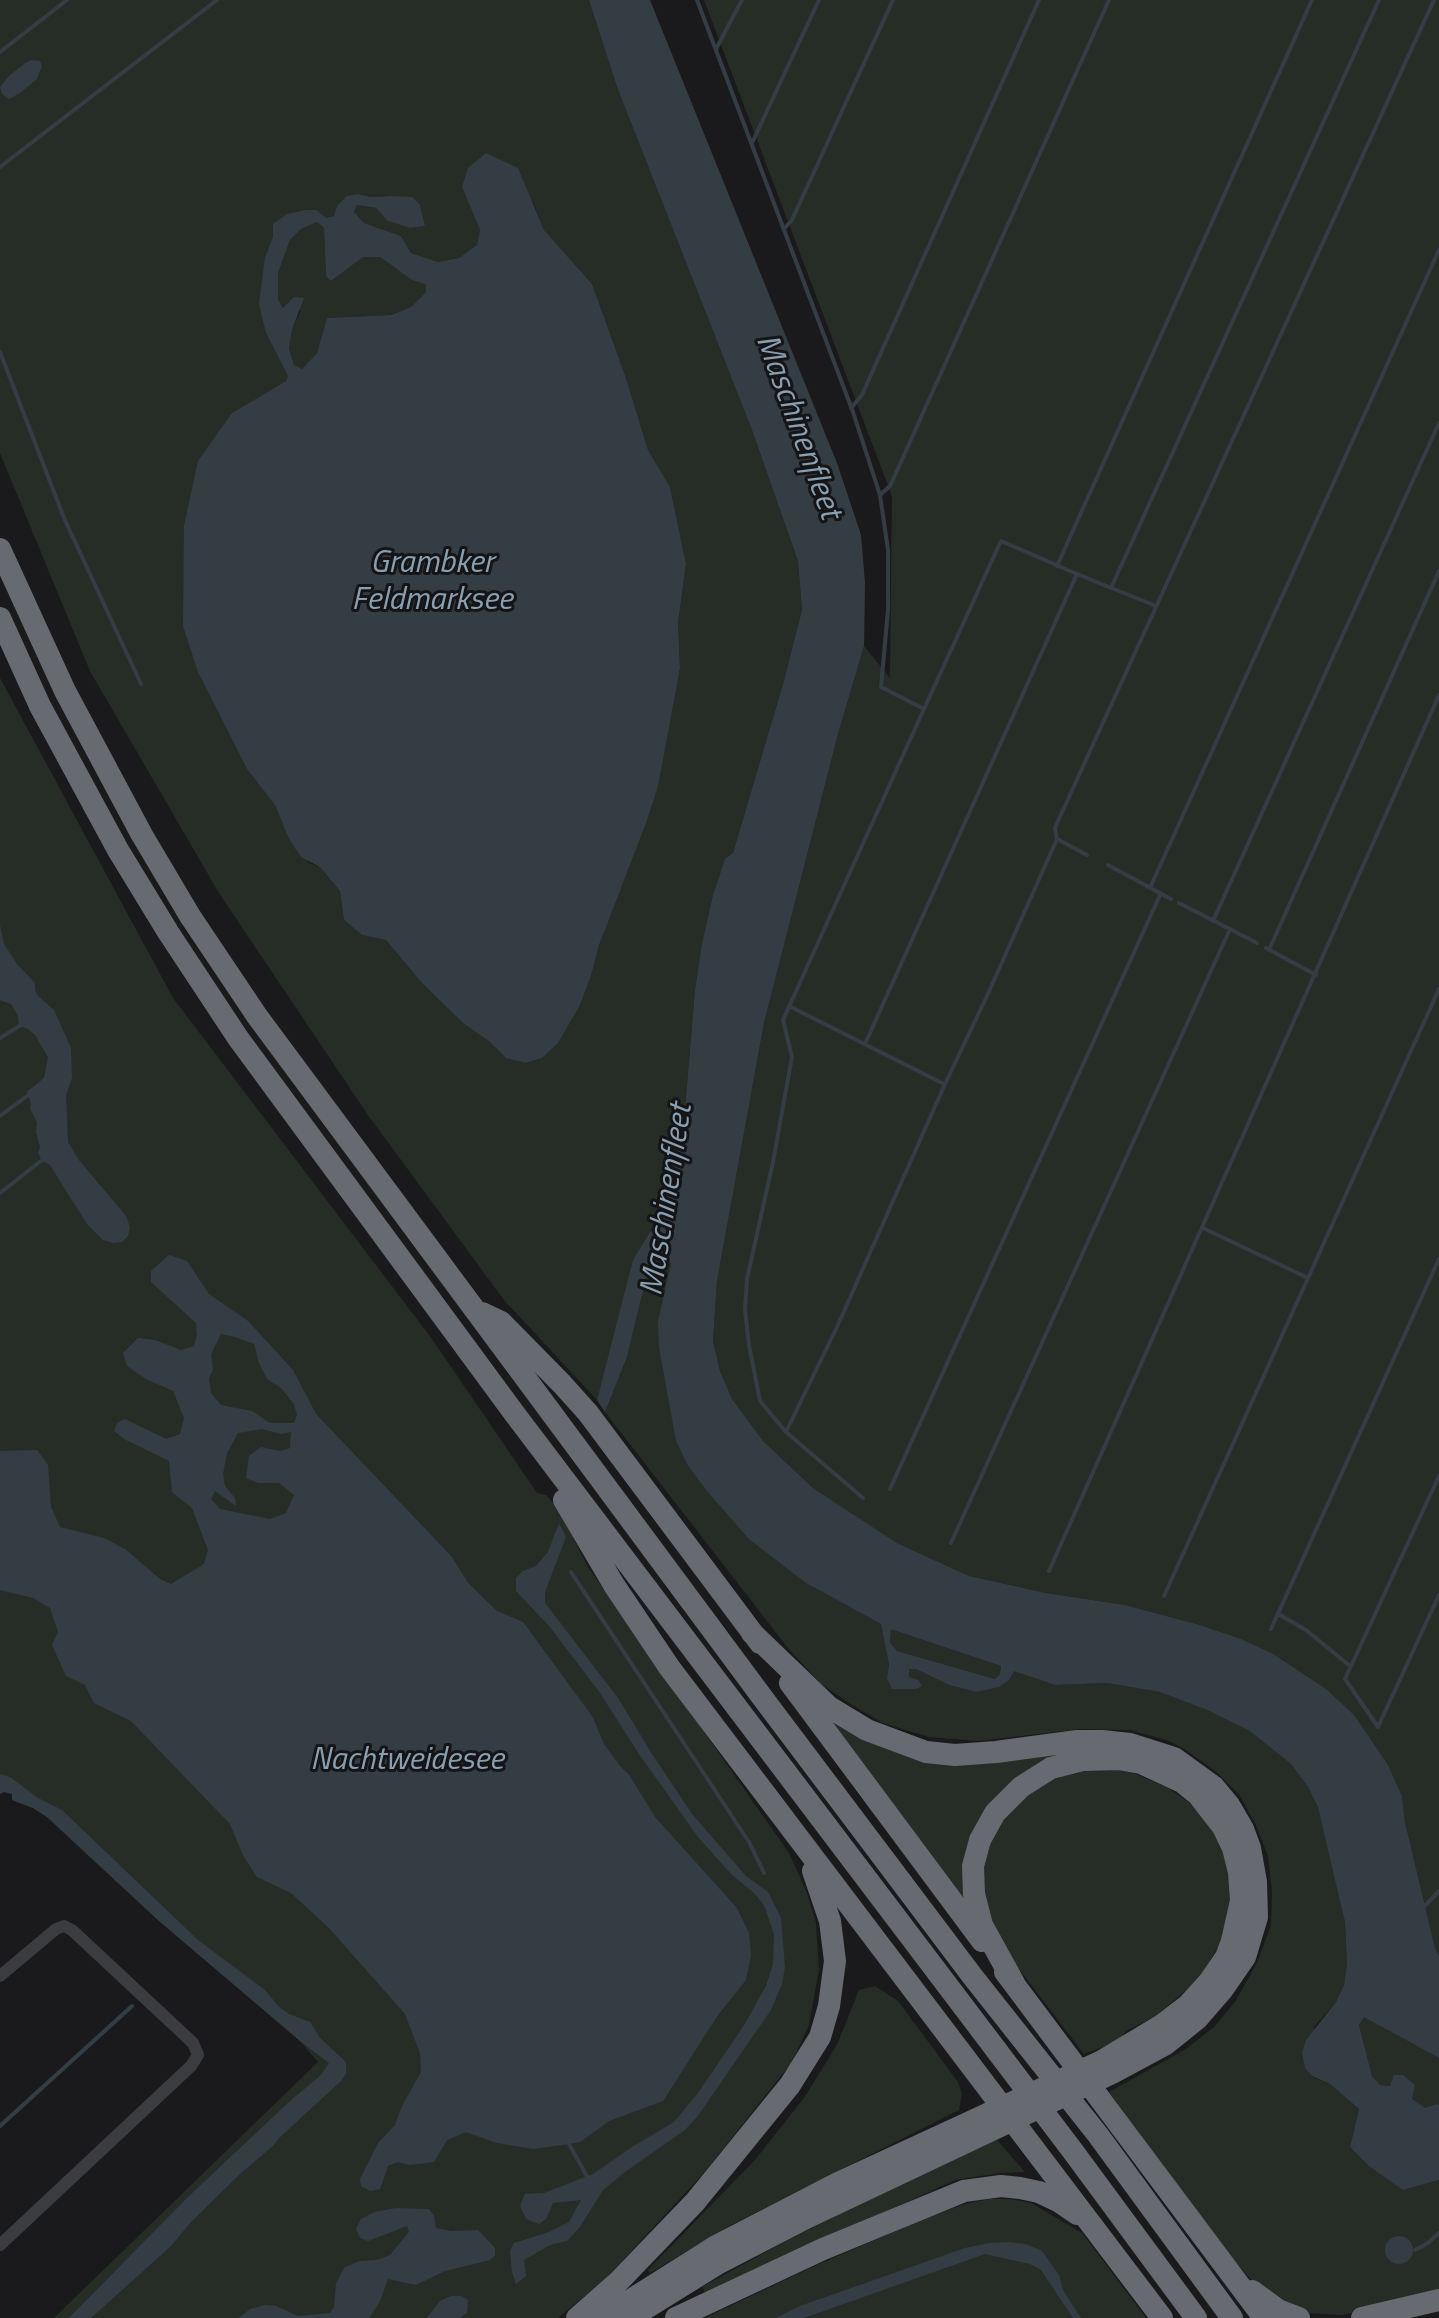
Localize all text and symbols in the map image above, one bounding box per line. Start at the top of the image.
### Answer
water label: Maschinenfleet [746,330,848,524]
water label: Grambker Feldmarksee [351,545,513,620]
water label: Maschinenfleet [634,1102,702,1298]
water label: Nachtweidesee [310,1742,504,1780]

